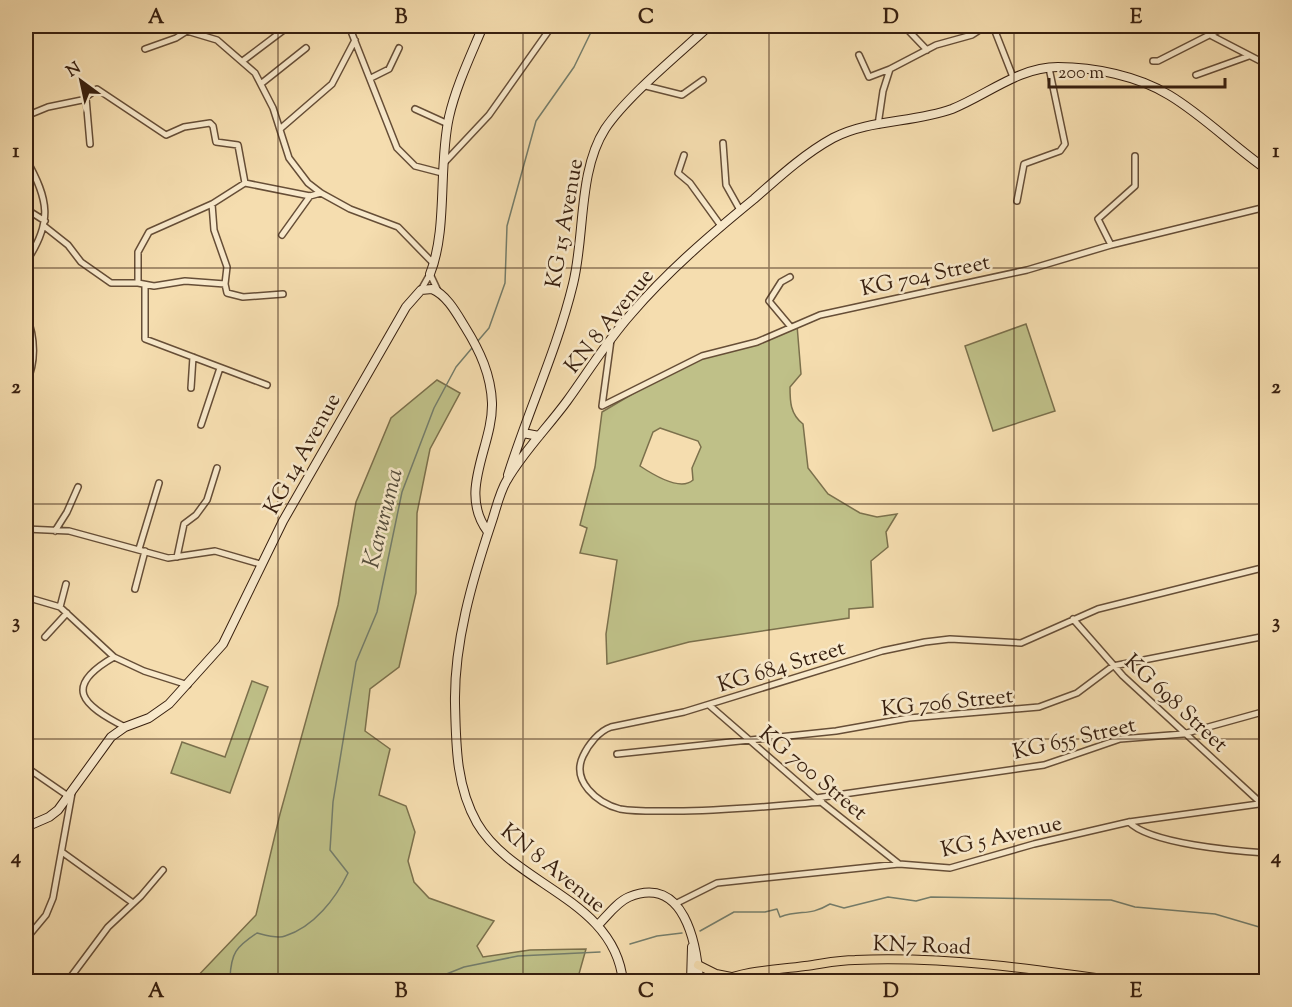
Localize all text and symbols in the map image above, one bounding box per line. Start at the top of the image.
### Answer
text: A [148,4,165,33]
text: B [395,4,408,33]
text: C [638,4,654,33]
text: D [883,4,899,33]
text: E [1130,4,1143,33]
north arrow [51,51,111,111]
scale bar [1049,51,1224,89]
text: N [63,57,86,84]
text: 200 m [1058,61,1104,87]
text: 1 [13,138,20,167]
text: 1 [1273,138,1280,167]
street label: KG 15 Avenue [539,156,593,291]
street label: KG 704 Street [858,248,994,306]
street label: KN 8 Avenue [558,262,663,381]
text: 2 [11,374,21,403]
text: 2 [1271,374,1281,403]
street label: KG 14 Avenue [257,388,350,521]
water label: Karuruma [355,465,413,572]
text: 3 [12,609,20,638]
text: 3 [1272,609,1280,638]
street label: KG 684 Street [714,633,850,702]
street label: KG 698 Street [1116,648,1234,761]
street label: KG 706 Street [880,681,1015,727]
street label: KG 655 Street [1010,710,1140,770]
street label: KG 700 Street [751,719,874,830]
street label: KG 5 Avenue [938,808,1065,867]
street label: KN 8 Avenue [493,817,612,922]
text: 4 [10,844,21,873]
text: 4 [1270,844,1281,873]
street label: KN7 Road [872,929,972,965]
text: A [148,978,165,1007]
text: B [395,978,408,1007]
text: C [638,978,654,1007]
text: D [883,978,899,1007]
text: E [1130,978,1143,1007]

